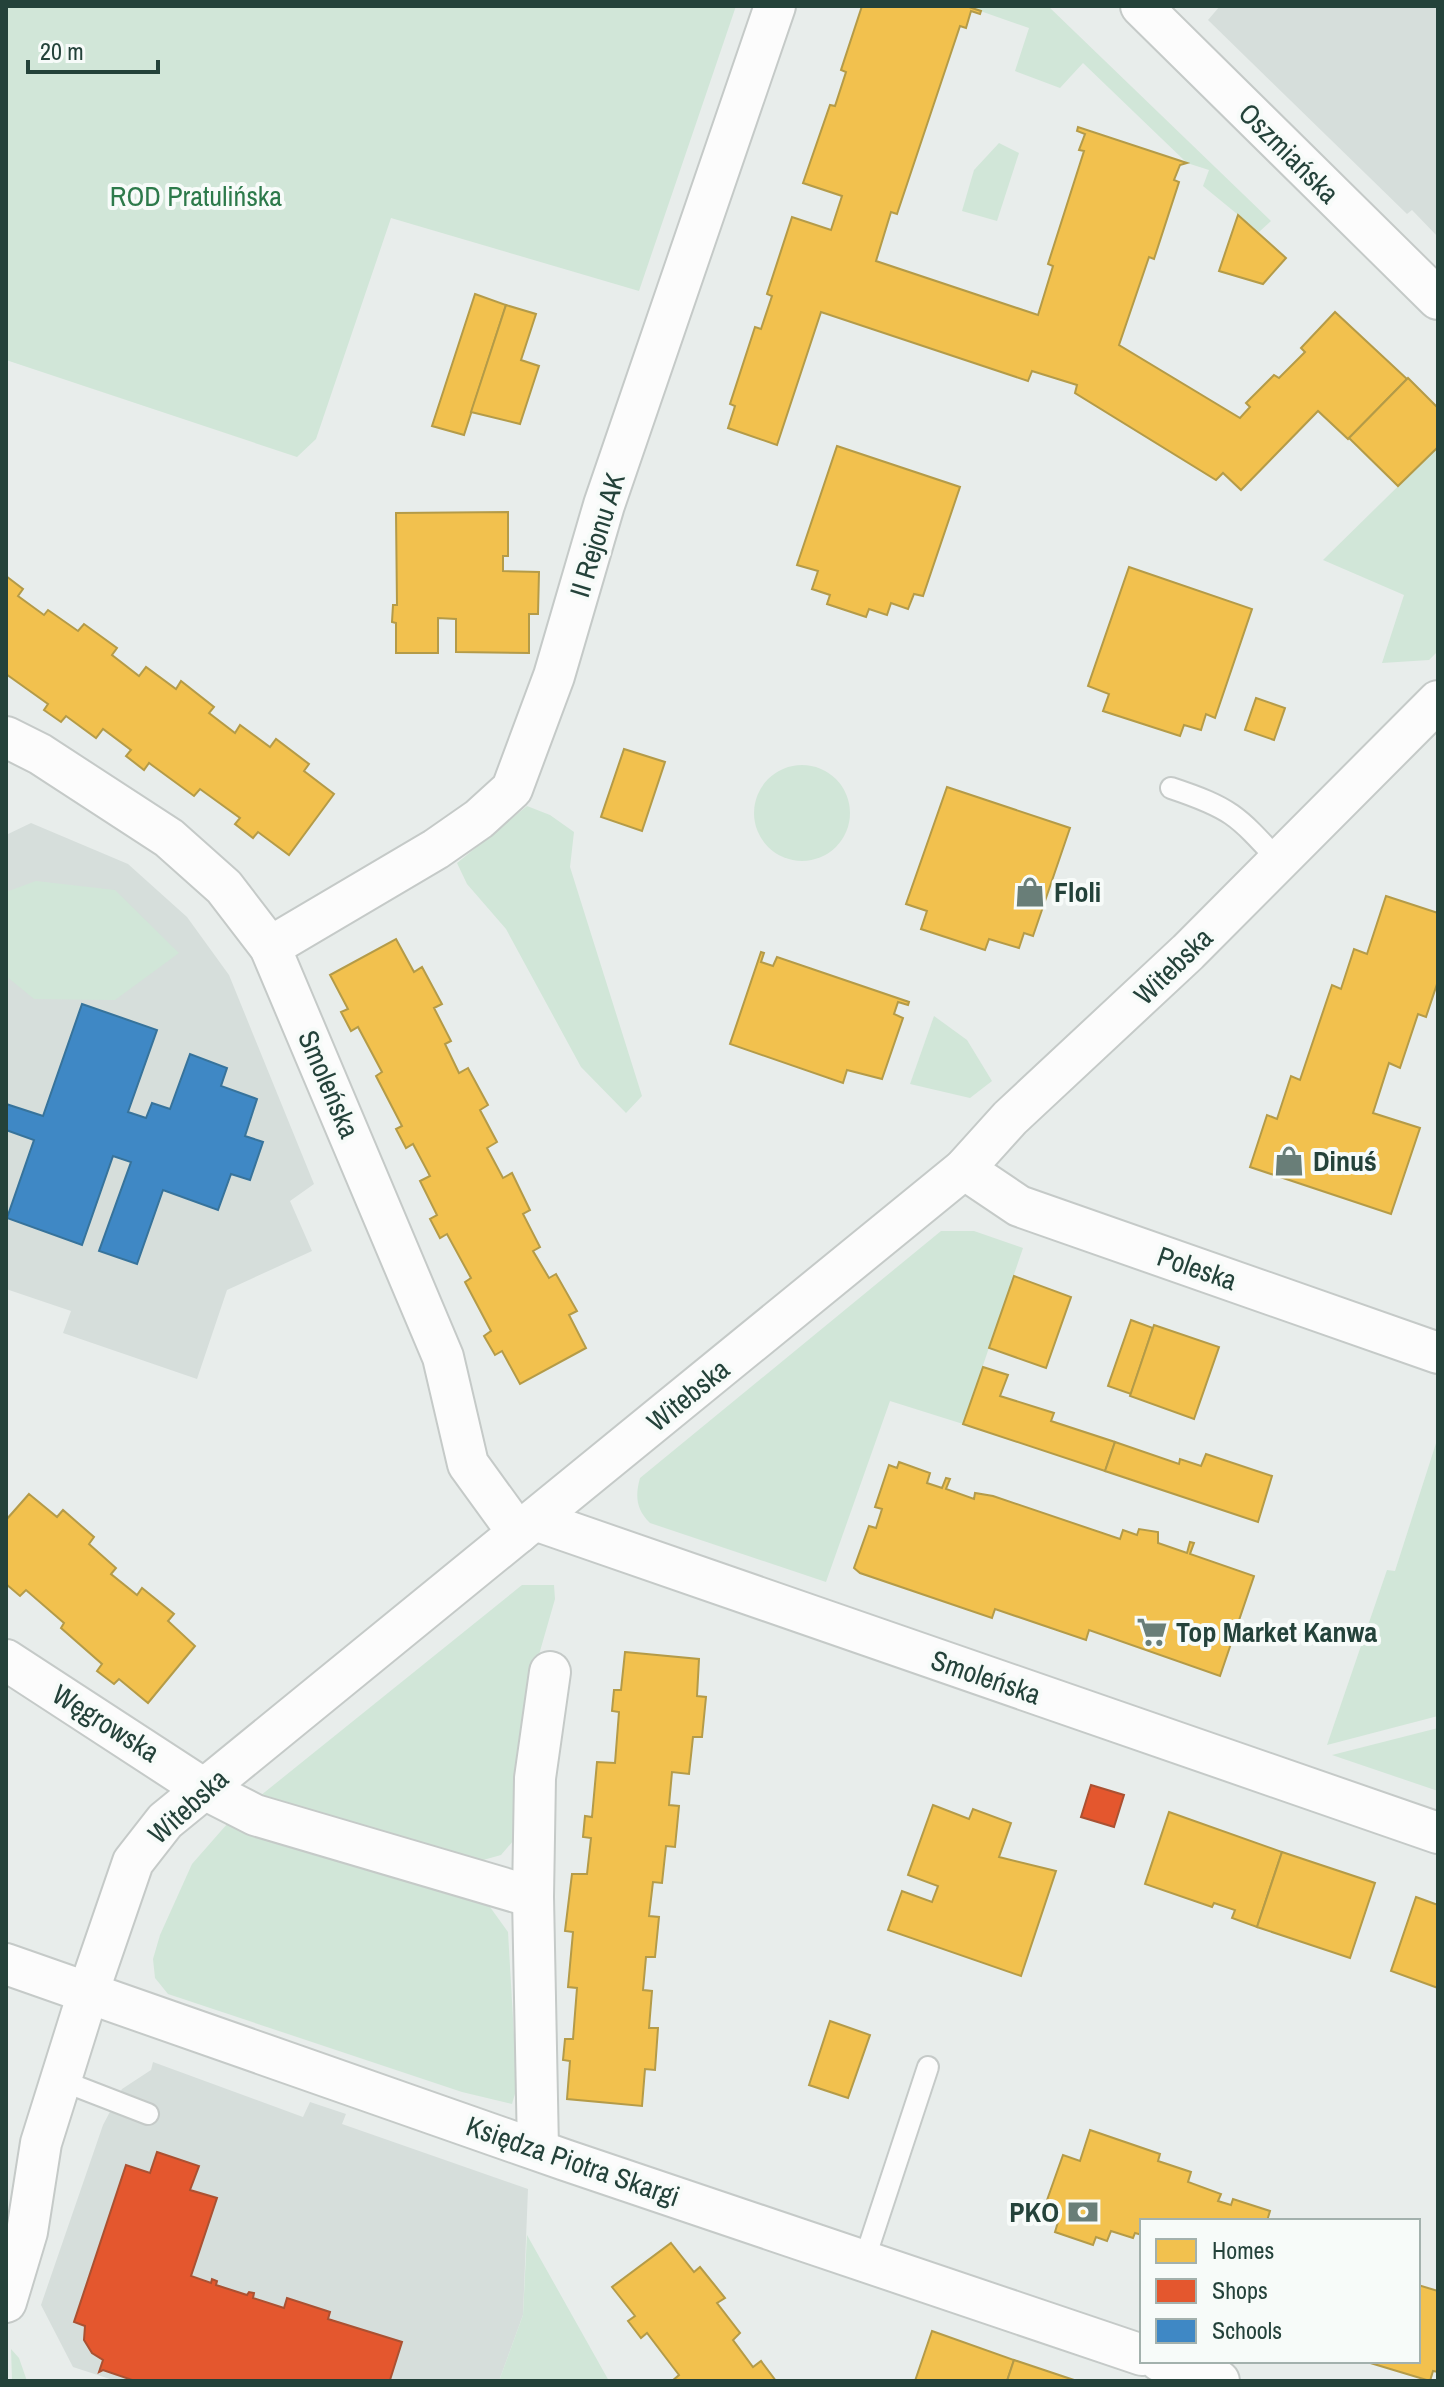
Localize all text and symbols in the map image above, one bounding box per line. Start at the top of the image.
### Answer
scale bar [28,24,158,74]
text: 20 m [40,35,84,67]
street label: Oszmiańska [1230,94,1348,212]
park label: ROD Pratulińska [110,177,282,215]
street label: II Rejonu AK [560,468,634,602]
place label: Floli [1054,873,1101,911]
shop icon: Floli [1013,875,1047,909]
street label: Witebska [1125,919,1221,1013]
street label: Smoleńska [289,1024,369,1144]
place label: Dinuś [1313,1142,1377,1180]
shop icon: Dinuś [1272,1144,1306,1178]
street label: Poleska [1152,1237,1242,1299]
street label: Witebska [639,1350,737,1440]
place label: Top Market Kanwa [1176,1613,1377,1651]
supermarket icon: Top Market Kanwa [1135,1615,1169,1649]
street label: Smoleńska [926,1641,1046,1714]
street label: Węgrowska [45,1675,167,1771]
street label: Witebska [140,1760,236,1852]
street label: Księdza Piotra Skargi [461,2107,685,2215]
place label: PKO [1009,2193,1059,2231]
bank icon: PKO [1066,2195,1100,2229]
legend [1140,2219,1420,2363]
text: Homes [1212,2234,1274,2266]
text: Shops [1212,2274,1268,2306]
text: Schools [1212,2314,1282,2346]

